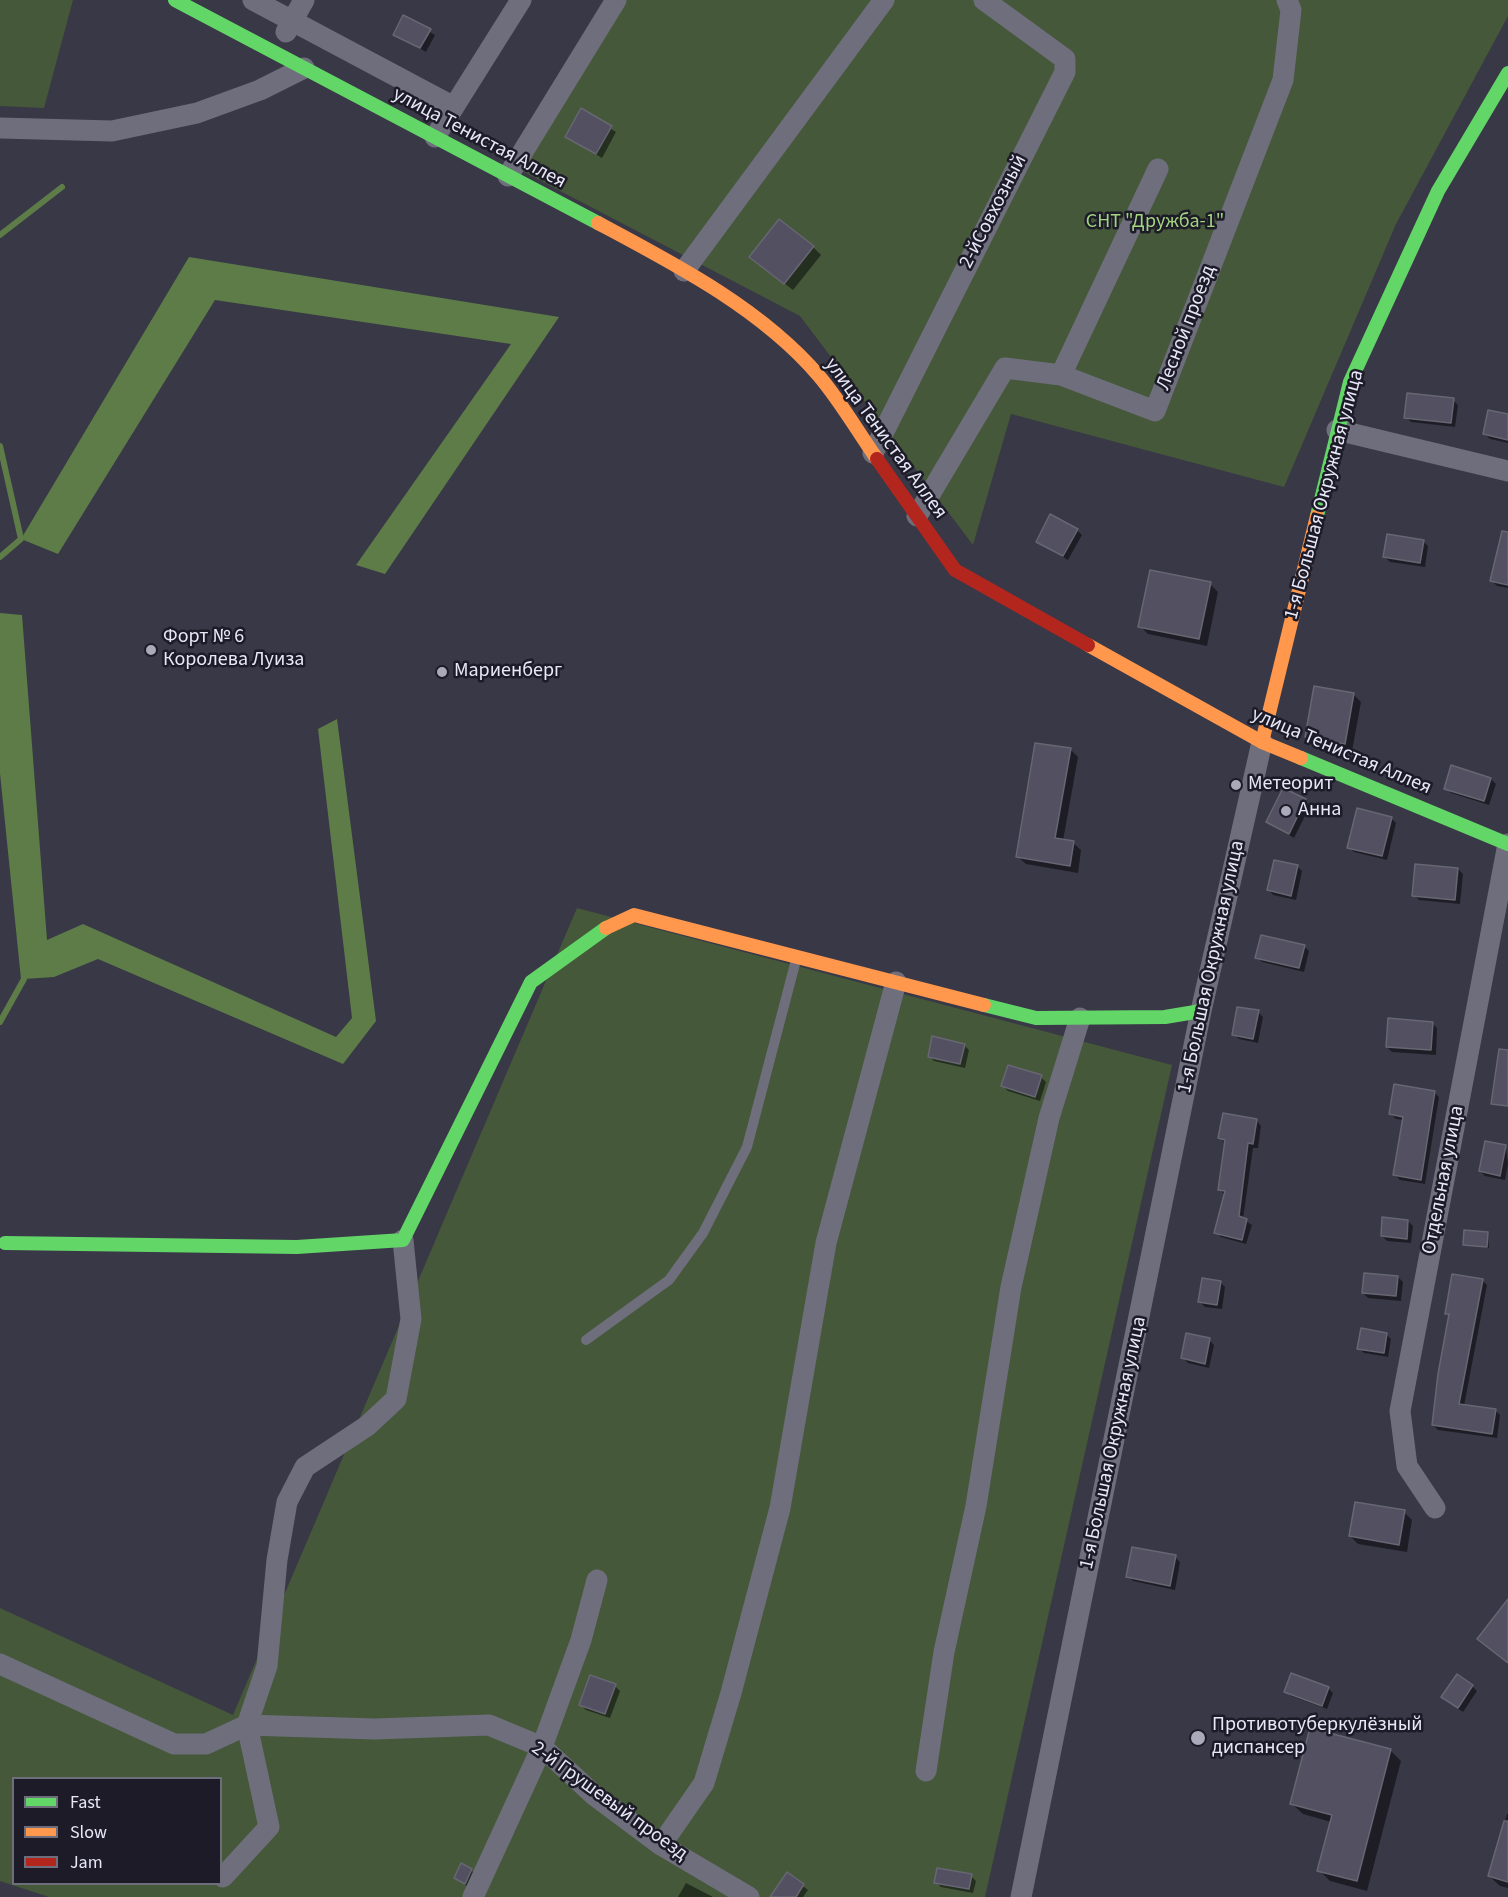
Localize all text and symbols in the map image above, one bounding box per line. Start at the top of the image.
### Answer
street label: улица Тенистая Аллея [388,83,570,195]
street label: 2-йСовхозный [955,151,1033,273]
park label: СНТ "Дружба-1" [1086,211,1224,235]
street label: Лесной проезд [1152,262,1222,394]
street label: улица Тенистая Аллея [819,354,951,524]
street label: 1-я Большая Окружная улица [1280,367,1370,623]
place label: Форт № 6 Королева Луиза [163,626,304,673]
marker: Форт № 6 Королева Луиза [144,643,158,657]
place label: Мариенберг [454,660,562,684]
marker: Мариенберг [435,665,449,679]
street label: улица Тенистая Аллея [1247,703,1435,801]
place label: Метеорит [1248,773,1334,797]
marker: Метеорит [1229,778,1243,792]
place label: Анна [1298,799,1341,823]
marker: Анна [1279,804,1293,818]
street label: 1-я Большая Окружная улица [1173,839,1251,1095]
street label: Отдельная улица [1418,1104,1470,1256]
street label: 1-я Большая Окружная улица [1075,1315,1153,1571]
place label: Противотуберкулёзный диспансер [1212,1714,1423,1761]
marker: Противотуберкулёзный диспансер [1189,1729,1207,1747]
street label: 2-й Грушевый проезд [526,1737,692,1867]
legend [12,1777,222,1885]
text: Fast [70,1790,101,1815]
text: Slow [70,1820,107,1845]
text: Jam [70,1850,103,1875]

